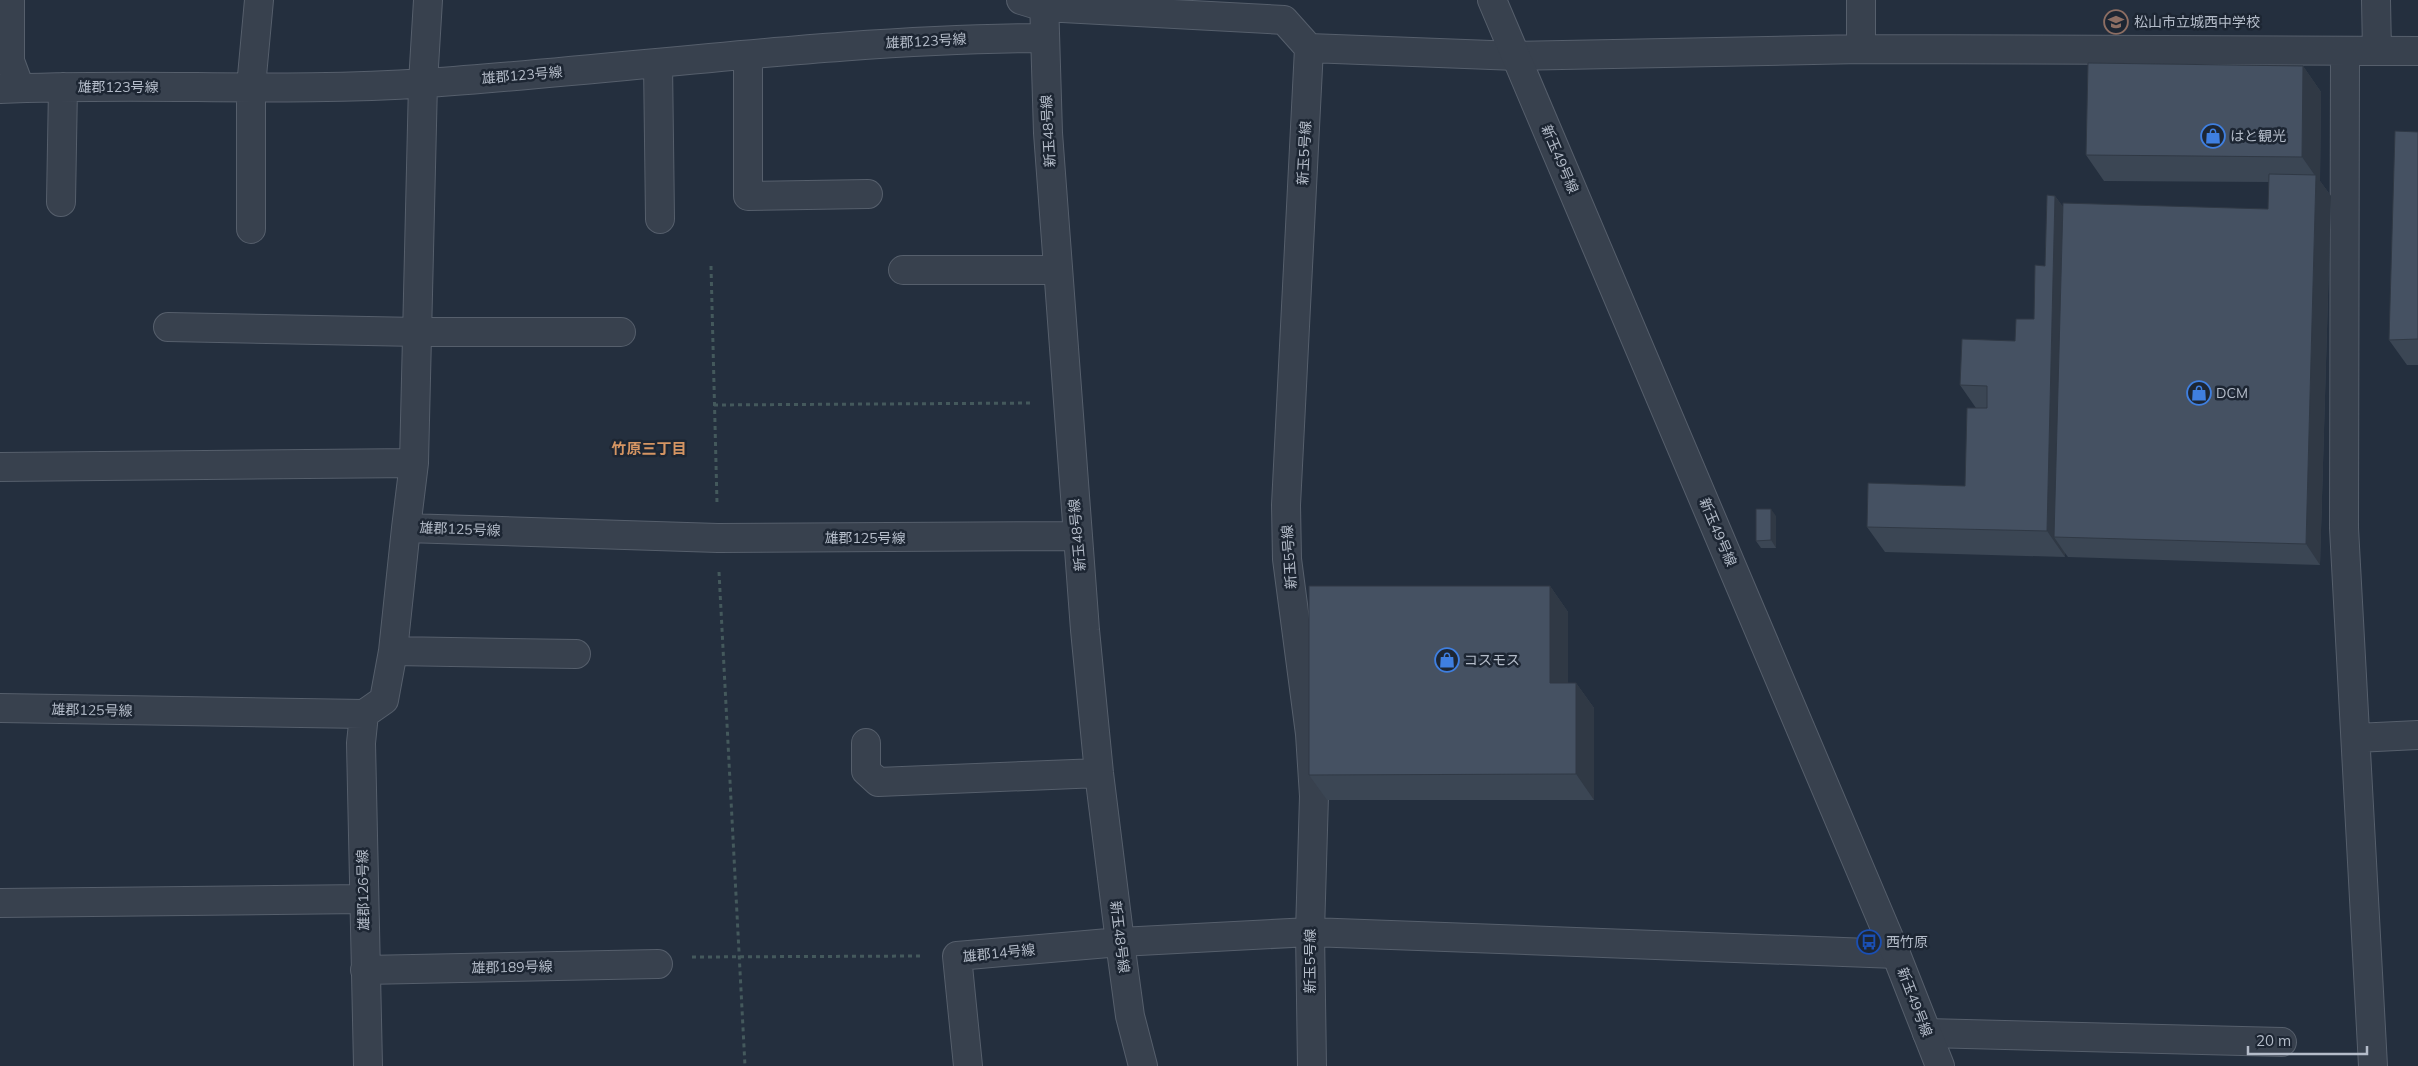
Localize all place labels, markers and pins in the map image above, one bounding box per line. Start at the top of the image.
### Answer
school or university icon: 松山市立城西中学校 [2103,9,2129,35]
place label: 松山市立城西中学校 [2134,13,2260,31]
shop icon: はと観光 [2200,123,2226,149]
place label: はと観光 [2230,127,2286,145]
shop icon: DCM [2186,380,2212,406]
place label: DCM [2216,384,2248,402]
shop icon: コスモス [1434,647,1460,673]
place label: コスモス [1464,651,1520,669]
bus stop icon: 西竹原 [1856,929,1882,955]
place label: 西竹原 [1886,933,1928,951]

